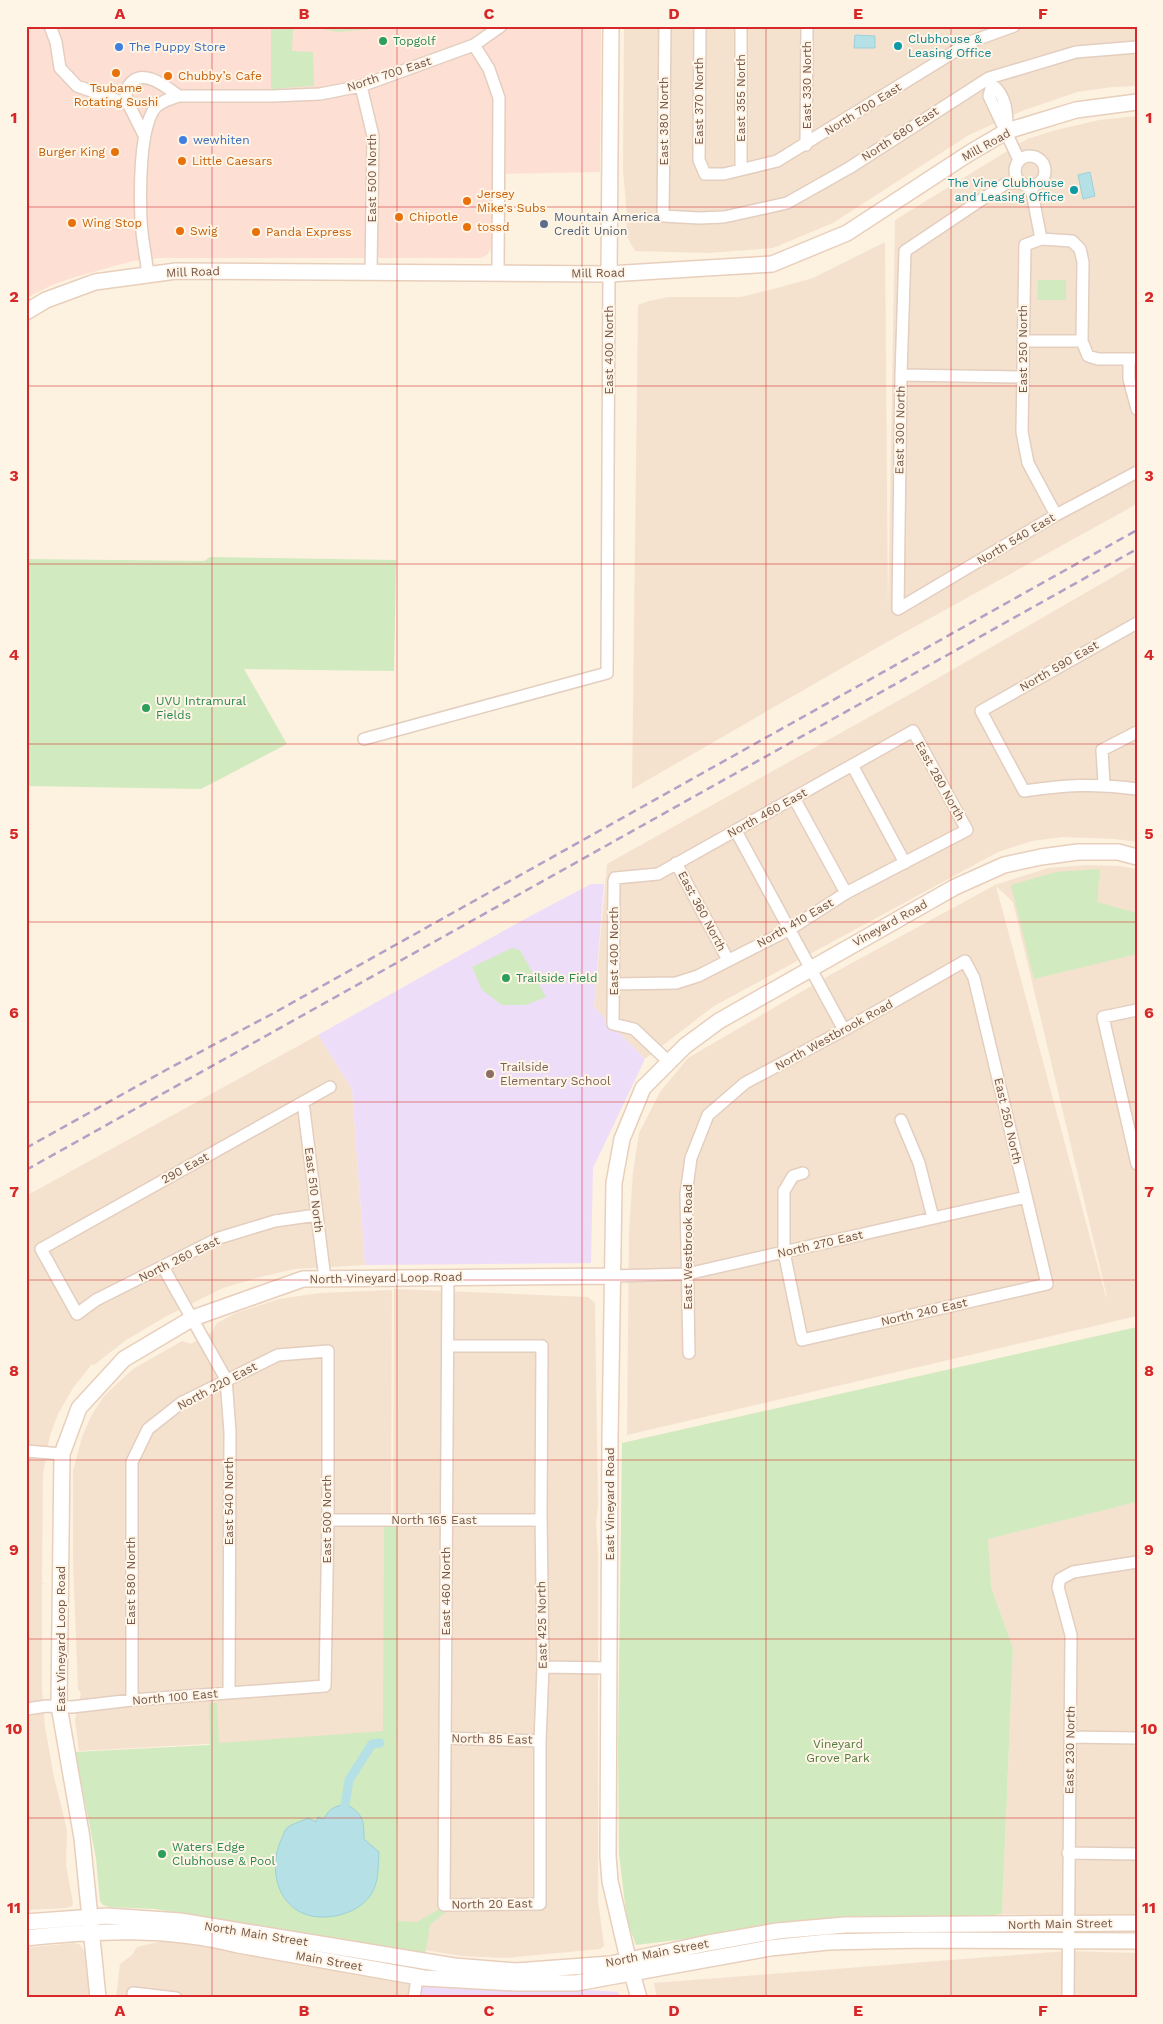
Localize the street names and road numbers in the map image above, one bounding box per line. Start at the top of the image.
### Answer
street label: East 330 North [800,41,814,129]
street label: North 700 East [345,54,433,94]
street label: East 355 North [734,54,748,142]
street label: East 370 North [692,57,706,145]
street label: East 380 North [657,77,671,165]
street label: North 700 East [822,80,904,138]
street label: North 680 East [859,104,941,164]
street label: Mill Road [959,126,1013,164]
street label: East 500 North [365,134,379,222]
street label: Mill Road [166,264,220,280]
street label: Mill Road [571,266,625,280]
street label: East 400 North [602,305,616,395]
street label: East 250 North [1016,305,1030,393]
street label: East 300 North [892,385,908,475]
street label: North 540 East [974,510,1058,568]
street label: North 590 East [1017,638,1101,694]
street label: East 280 North [912,739,968,823]
street label: North 460 East [725,785,809,841]
street label: East 360 North [675,869,729,953]
street label: North 410 East [754,895,836,951]
street label: Vineyard Road [850,897,930,949]
street label: East 400 North [607,906,621,996]
street label: North Westbrook Road [773,997,895,1073]
street label: East 250 North [991,1076,1025,1166]
street label: East 510 North [302,1146,326,1234]
street label: 290 East [159,1149,211,1187]
street label: East Westbrook Road [681,1184,695,1310]
street label: North 270 East [776,1227,864,1261]
street label: North 260 East [136,1233,222,1285]
street label: North Vineyard Loop Road [309,1270,463,1286]
street label: North 240 East [879,1295,969,1329]
street label: North 220 East [175,1359,259,1413]
street label: East Vineyard Road [603,1448,617,1560]
street label: East 540 North [222,1457,236,1545]
street label: East 500 North [320,1475,334,1563]
street label: North 165 East [391,1513,477,1527]
street label: East 580 North [124,1537,138,1625]
street label: East 460 North [439,1547,453,1635]
street label: East Vineyard Loop Road [54,1566,68,1712]
street label: East 425 North [534,1581,550,1669]
street label: North 100 East [131,1686,219,1708]
street label: East 230 North [1062,1706,1078,1794]
street label: North 85 East [451,1731,533,1747]
street label: North 20 East [451,1896,533,1912]
street label: North Main Street [1007,1916,1113,1932]
street label: North Main Street [203,1919,309,1949]
street label: North Main Street [604,1936,710,1970]
street label: Main Street [294,1948,364,1974]

